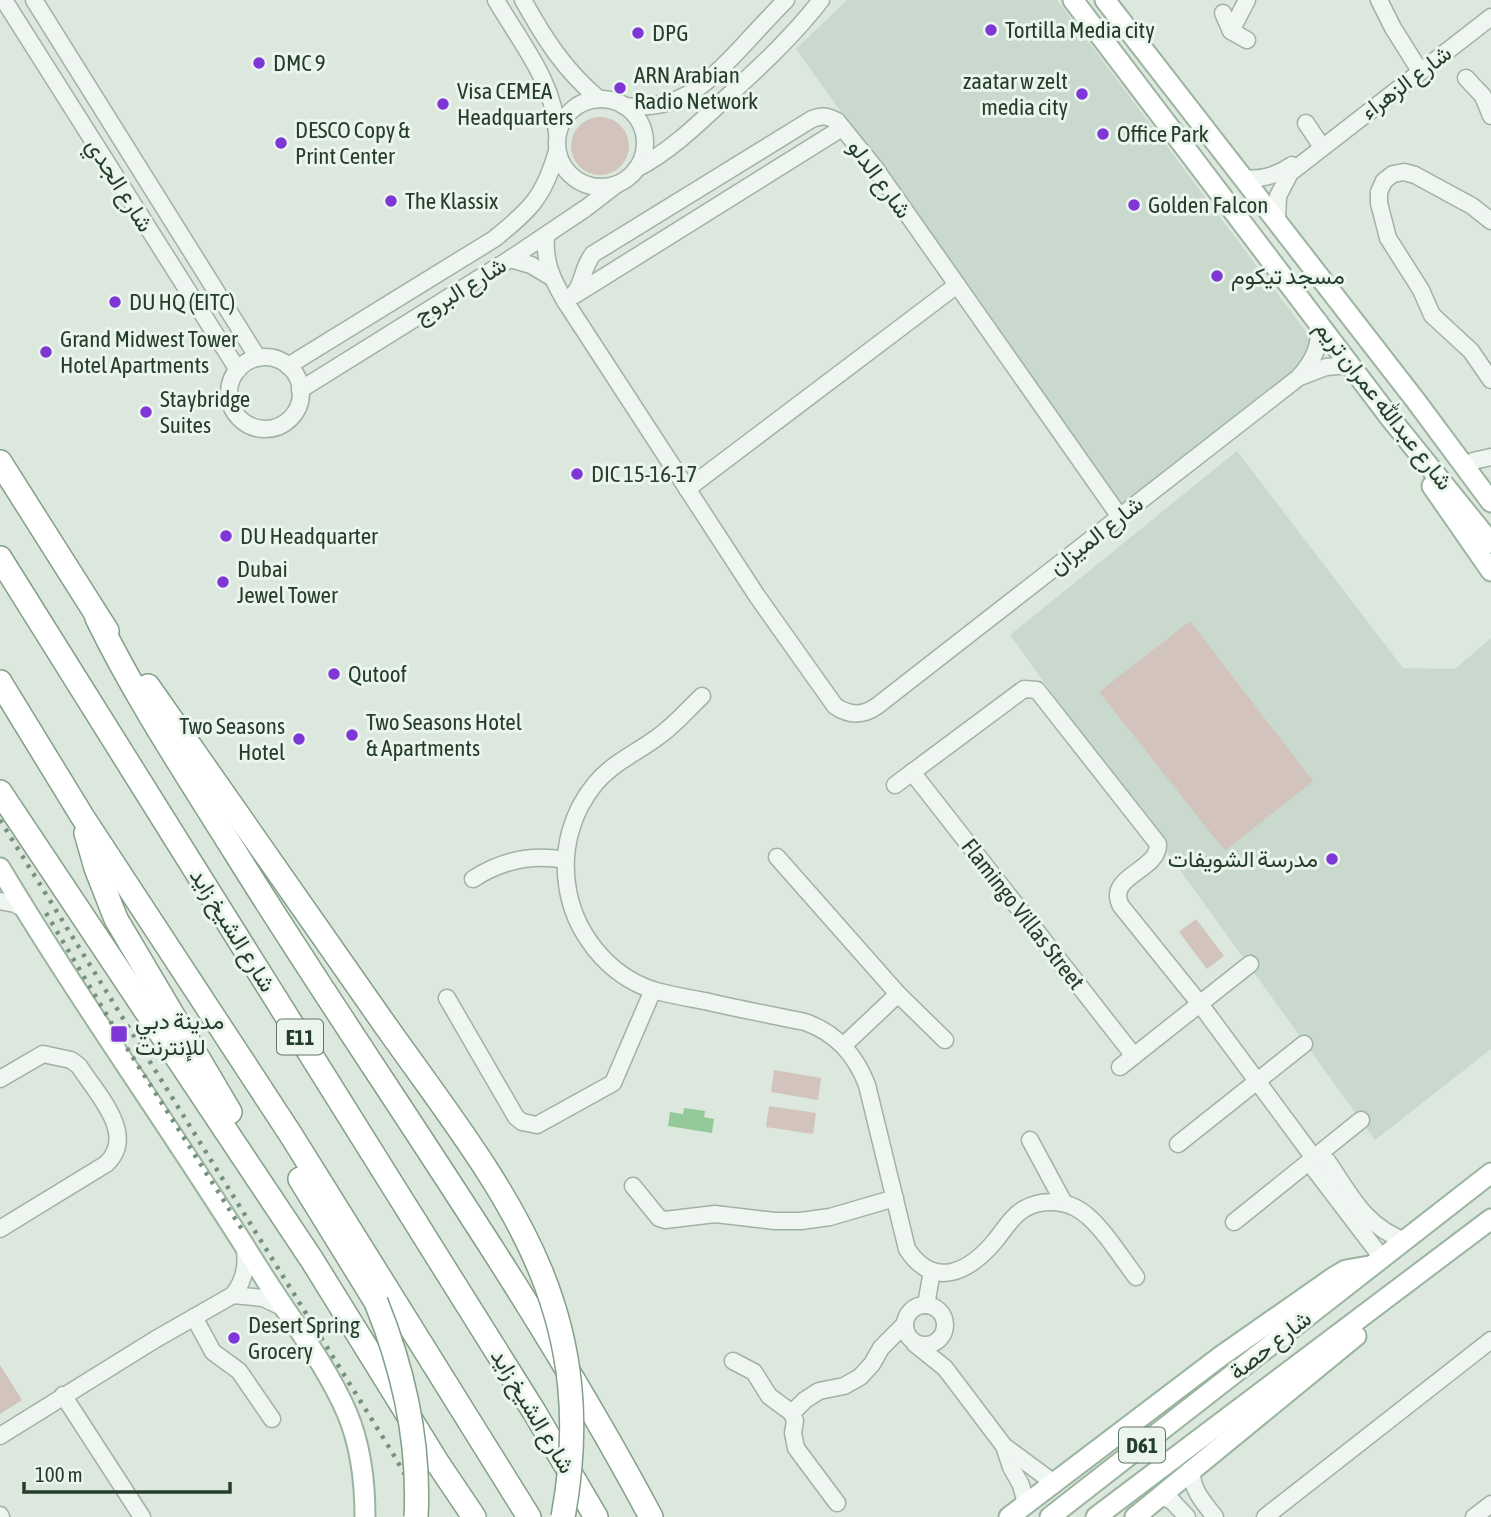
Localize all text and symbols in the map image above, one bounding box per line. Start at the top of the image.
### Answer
place label: Tortilla Media city [1005,17,1155,43]
place label: DPG [652,20,688,46]
marker: Tortilla Media city [983,22,999,38]
marker: DPG [630,25,646,41]
street label: شارع الزهراء [1356,40,1458,127]
place label: DMC 9 [273,50,326,76]
marker: DMC 9 [251,55,267,71]
place label: ARN Arabian Radio Network [634,62,758,114]
place label: zaatar w zelt media city [963,68,1068,120]
place label: Visa CEMEA Headquarters [457,78,573,130]
marker: ARN Arabian Radio Network [612,80,628,96]
marker: zaatar w zelt media city [1074,86,1090,102]
marker: Visa CEMEA Headquarters [435,96,451,112]
place label: DESCO Copy & Print Center [295,117,410,169]
place label: Office Park [1117,121,1209,147]
marker: Office Park [1095,126,1111,142]
street label: شارع الجدي [76,133,159,240]
marker: DESCO Copy & Print Center [273,135,289,151]
street label: شارع الدلو [840,135,917,225]
place label: The Klassix [405,188,498,214]
place label: Golden Falcon [1148,192,1268,218]
marker: The Klassix [383,193,399,209]
marker: Golden Falcon [1126,197,1142,213]
street label: شارع البروج [409,252,512,331]
place label: مسجد تيكوم [1231,263,1345,291]
marker: مسجد تيكوم [1209,268,1225,284]
place label: DU HQ (EITC) [129,289,235,315]
marker: DU HQ (EITC) [107,294,123,310]
street label: شارع عبدالله عمران تريم [1307,315,1458,497]
place label: Grand Midwest Tower Hotel Apartments [60,326,239,378]
marker: Grand Midwest Tower Hotel Apartments [38,344,54,360]
place label: Staybridge Suites [160,386,250,438]
marker: Staybridge Suites [138,404,154,420]
place label: DIC 15-16-17 [591,461,697,487]
marker: DIC 15-16-17 [569,466,585,482]
street label: شارع الميزان [1044,490,1150,582]
place label: DU Headquarter [240,523,379,549]
marker: DU Headquarter [218,528,234,544]
place label: Dubai Jewel Tower [237,556,339,608]
marker: Dubai Jewel Tower [215,574,231,590]
place label: Qutoof [348,661,407,687]
marker: Qutoof [326,666,342,682]
place label: Two Seasons Hotel & Apartments [366,709,522,761]
place label: Two Seasons Hotel [179,713,285,765]
marker: Two Seasons Hotel & Apartments [344,727,360,743]
marker: Two Seasons Hotel [291,731,307,747]
street label: Flamingo Villas Street [956,834,1090,994]
place label: مدرسة الشويفات [1168,846,1318,874]
marker: مدرسة الشويفات [1324,851,1340,867]
street label: شارع الشيخ زايد [182,864,281,998]
place label: مدينة دبي للإنترنت [135,1008,224,1062]
road number: E11 [277,1020,323,1054]
marker: مدينة دبي للإنترنت [109,1024,129,1044]
street label: شارع حصة [1224,1305,1318,1387]
place label: Desert Spring Grocery [248,1312,360,1364]
marker: Desert Spring Grocery [226,1330,242,1346]
street label: شارع الشيخ زايد [483,1344,580,1479]
road number: D61 [1119,1428,1165,1462]
scale bar [24,1450,231,1494]
text: 100 m [35,1462,83,1486]

